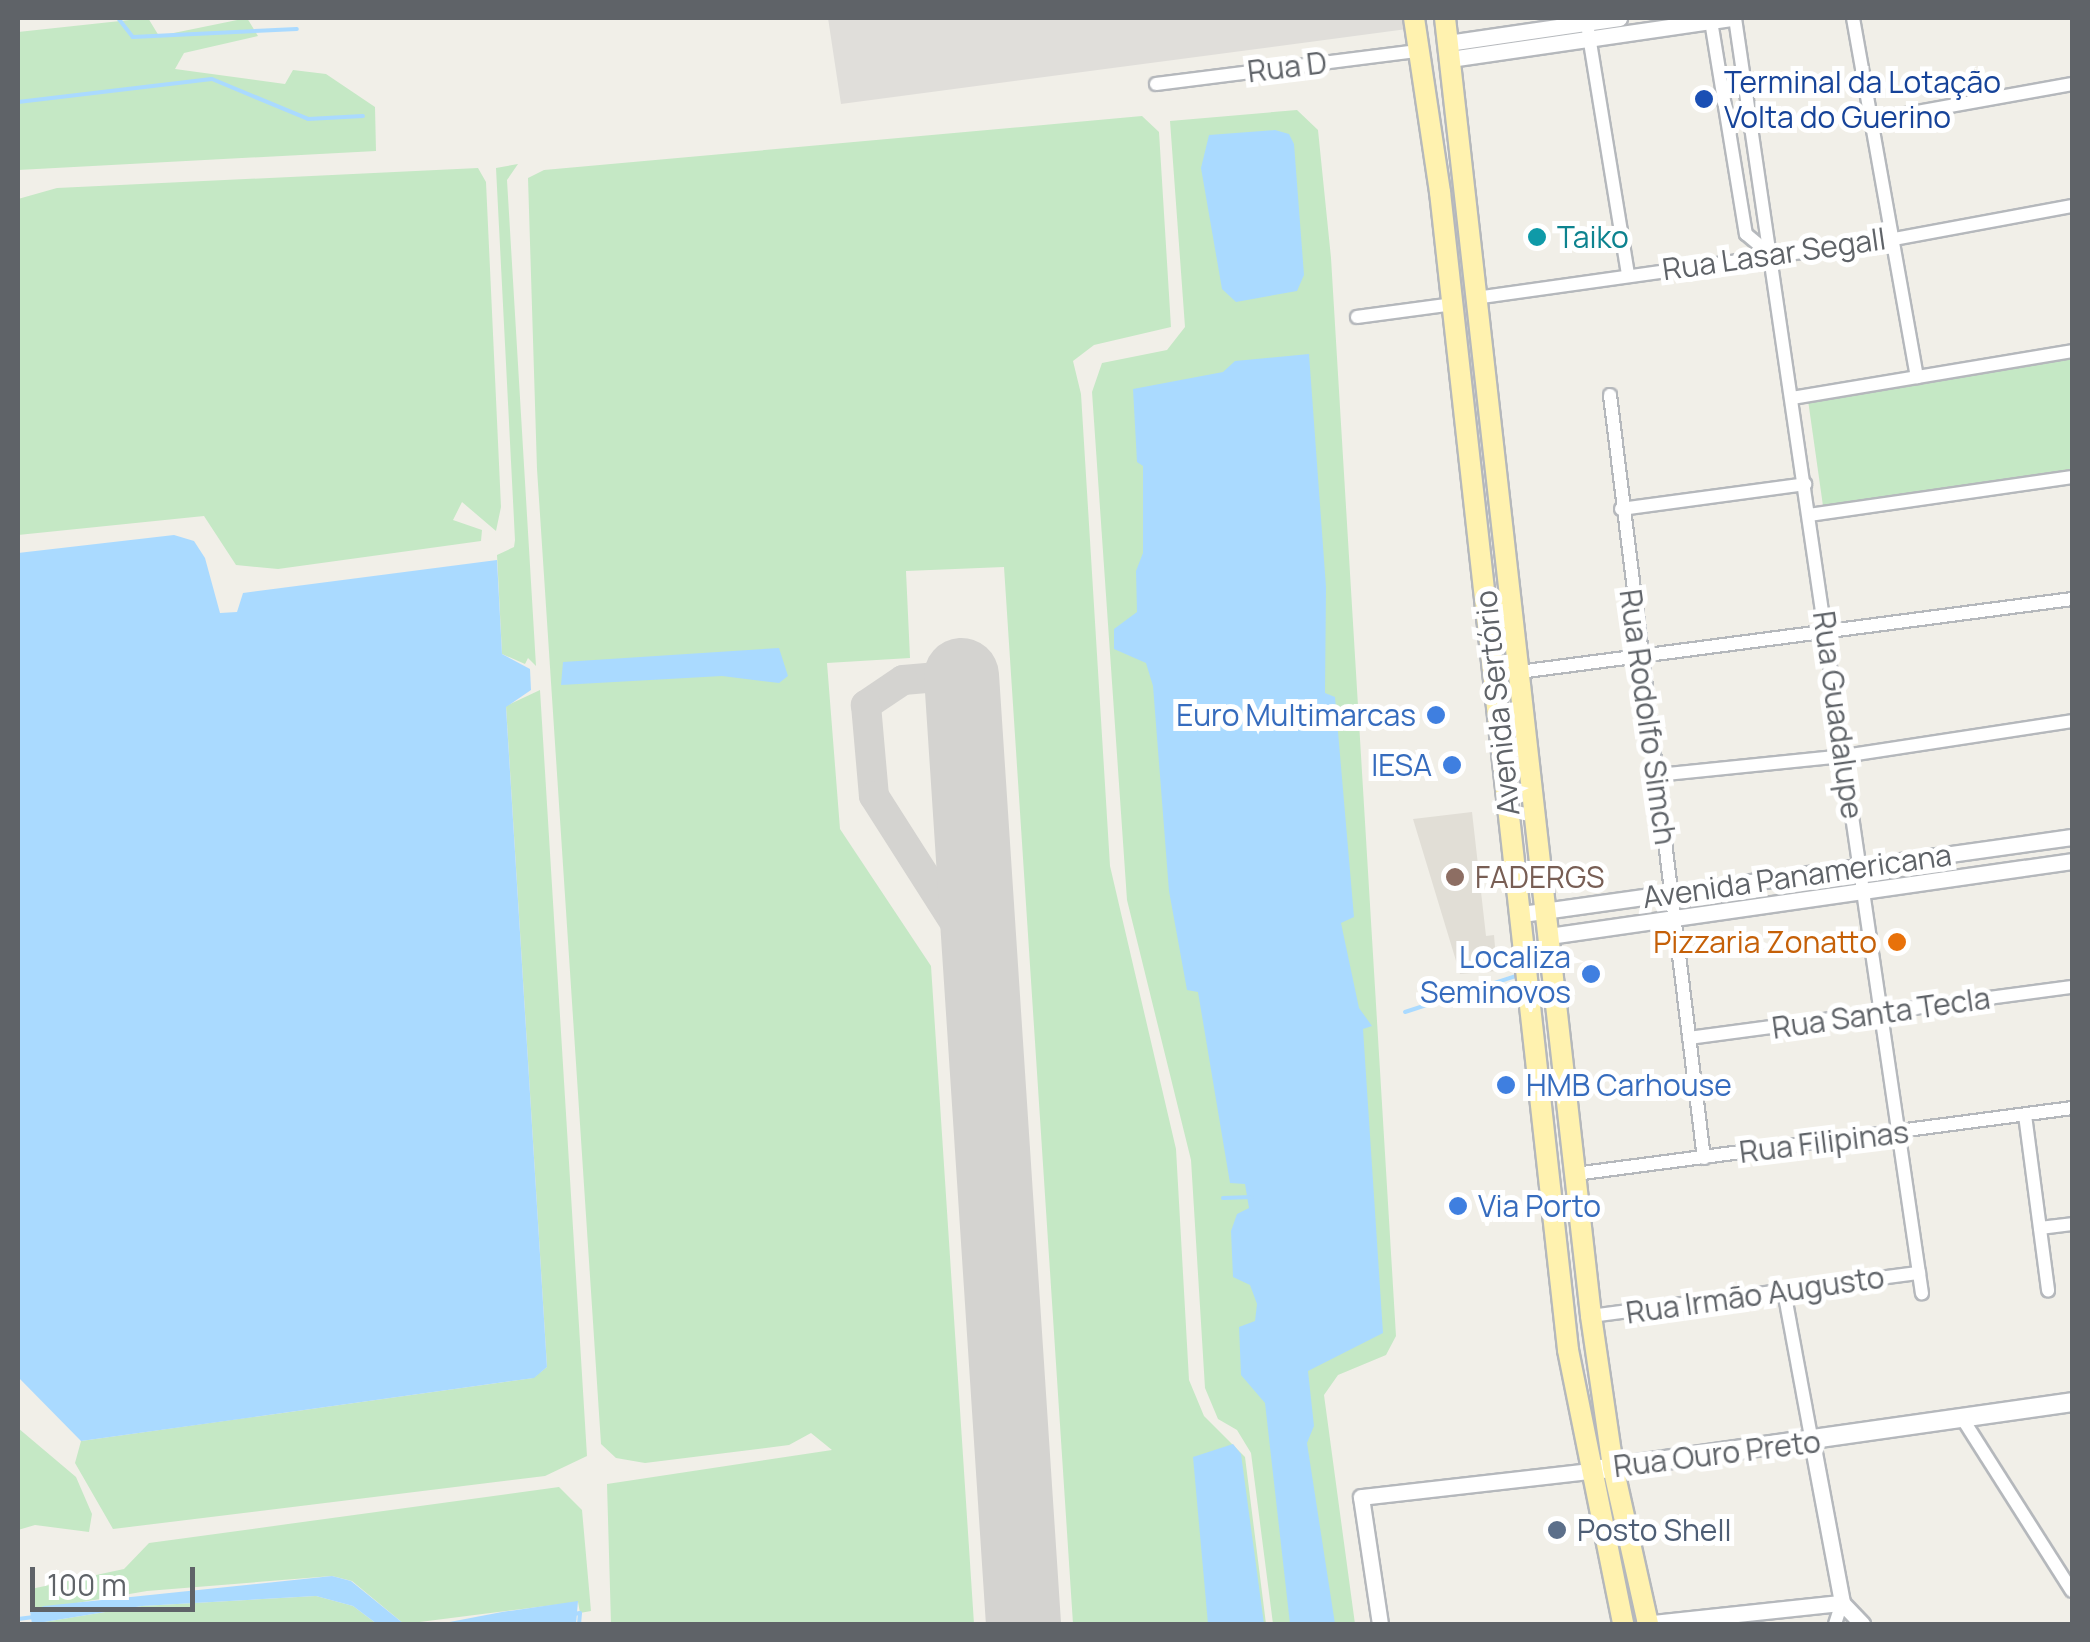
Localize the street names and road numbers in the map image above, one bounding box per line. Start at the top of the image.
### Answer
street label: Rua D [1245,44,1329,90]
street label: Rua Lasar Segall [1660,221,1888,287]
street label: Rua Rodolfo Simch [1612,587,1684,847]
street label: Avenida Sertório [1467,589,1527,817]
street label: Rua Guadalupe [1806,609,1870,821]
street label: Avenida Panamericana [1640,836,1954,916]
street label: Rua Santa Tecla [1770,980,1992,1046]
street label: Rua Filipinas [1737,1114,1911,1170]
street label: Rua Irmão Augusto [1624,1259,1886,1331]
street label: Rua Ouro Preto [1611,1423,1823,1485]

